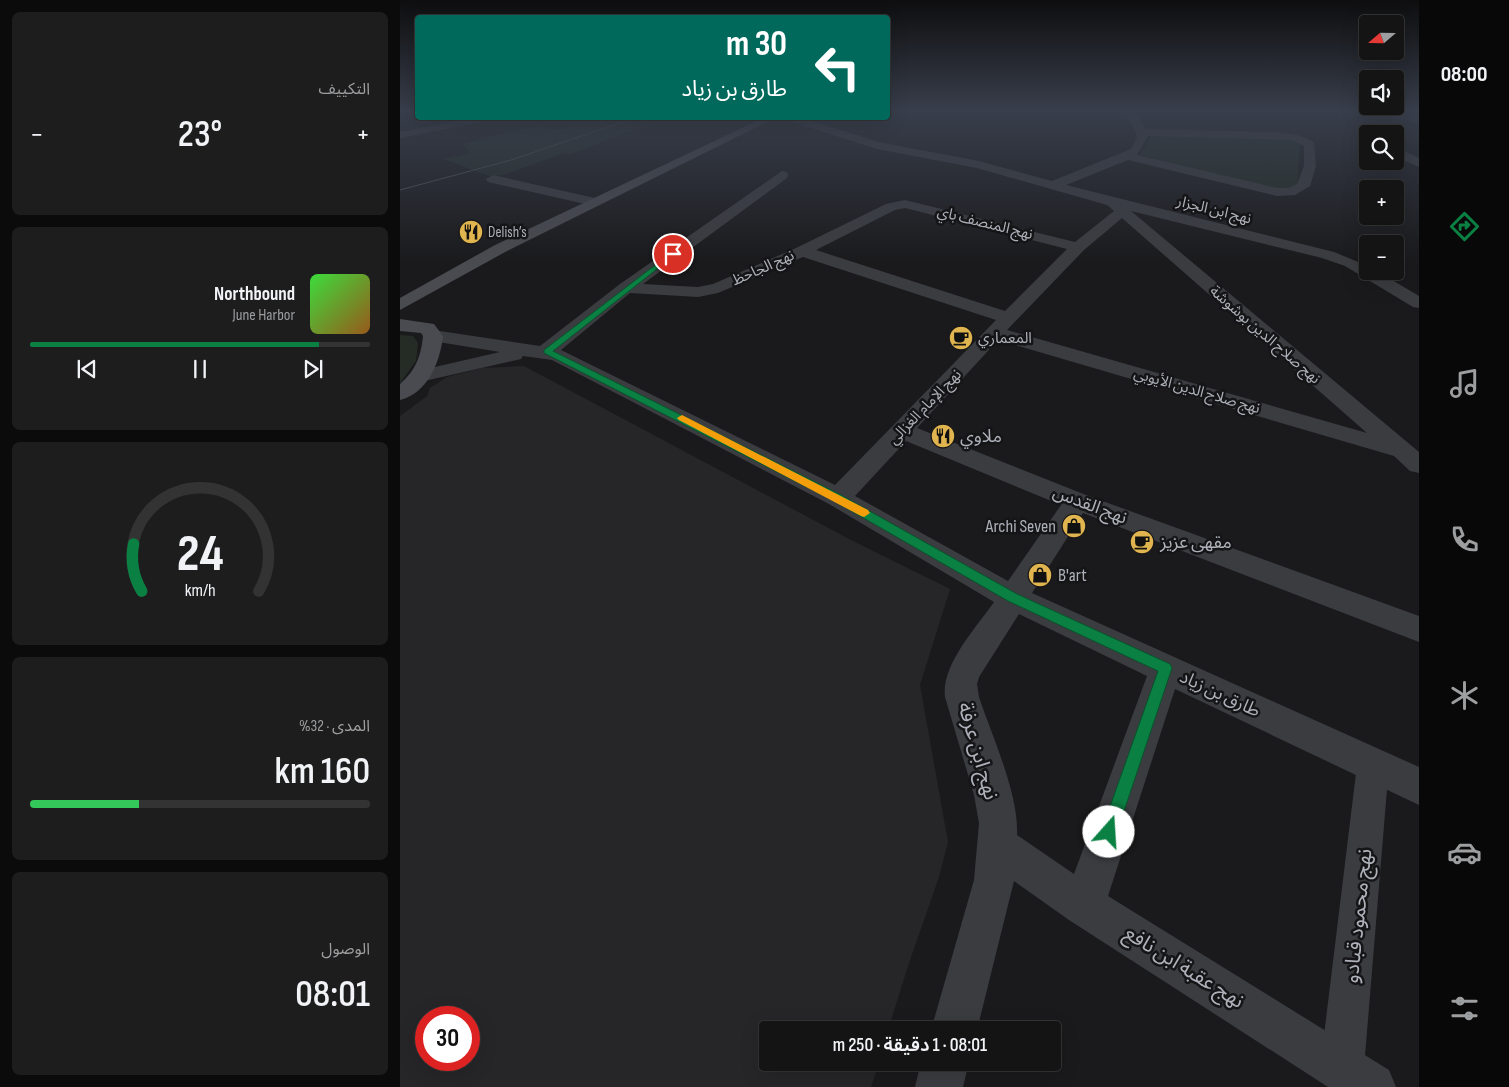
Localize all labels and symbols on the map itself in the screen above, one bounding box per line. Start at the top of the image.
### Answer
north arrow [1359,15,1404,60]
street label: نهج ابن الجزار [1173,191,1253,230]
street label: نهج المنصف باي [935,202,1035,246]
restaurant icon: Delish’s [458,219,484,245]
place label: Delish’s [488,223,527,242]
pin [652,233,694,275]
street label: نهج الجاحظ [729,246,798,292]
street label: نهج صلاح الدين بوشوشة [1204,282,1324,390]
cafe icon: المعماري [948,325,974,351]
place label: المعماري [978,329,1032,349]
street label: نهج صلاح الدين الأيوبي [1131,364,1262,420]
street label: نهج الإمام الغزالي [884,365,967,450]
restaurant icon: ملاوي [930,423,956,449]
place label: ملاوي [960,426,1002,449]
street label: نهج القدس [1049,481,1130,531]
shop icon: Archi Seven [1061,513,1087,539]
place label: Archi Seven [984,516,1056,537]
cafe icon: مقهى عزيز [1129,529,1155,555]
place label: مقهى عزيز [1159,532,1232,553]
shop icon: B'art [1027,562,1053,588]
place label: B'art [1058,565,1087,586]
street label: طارق بن زياد [1176,666,1264,722]
street label: نهج ابن عرفة [950,699,1004,803]
position arrow [1082,805,1134,857]
street label: نهج محمود قبادو [1339,847,1379,985]
street label: نهج عقبة ابن نافع [1118,920,1249,1015]
speed limit sign: 30 [415,1006,480,1071]

